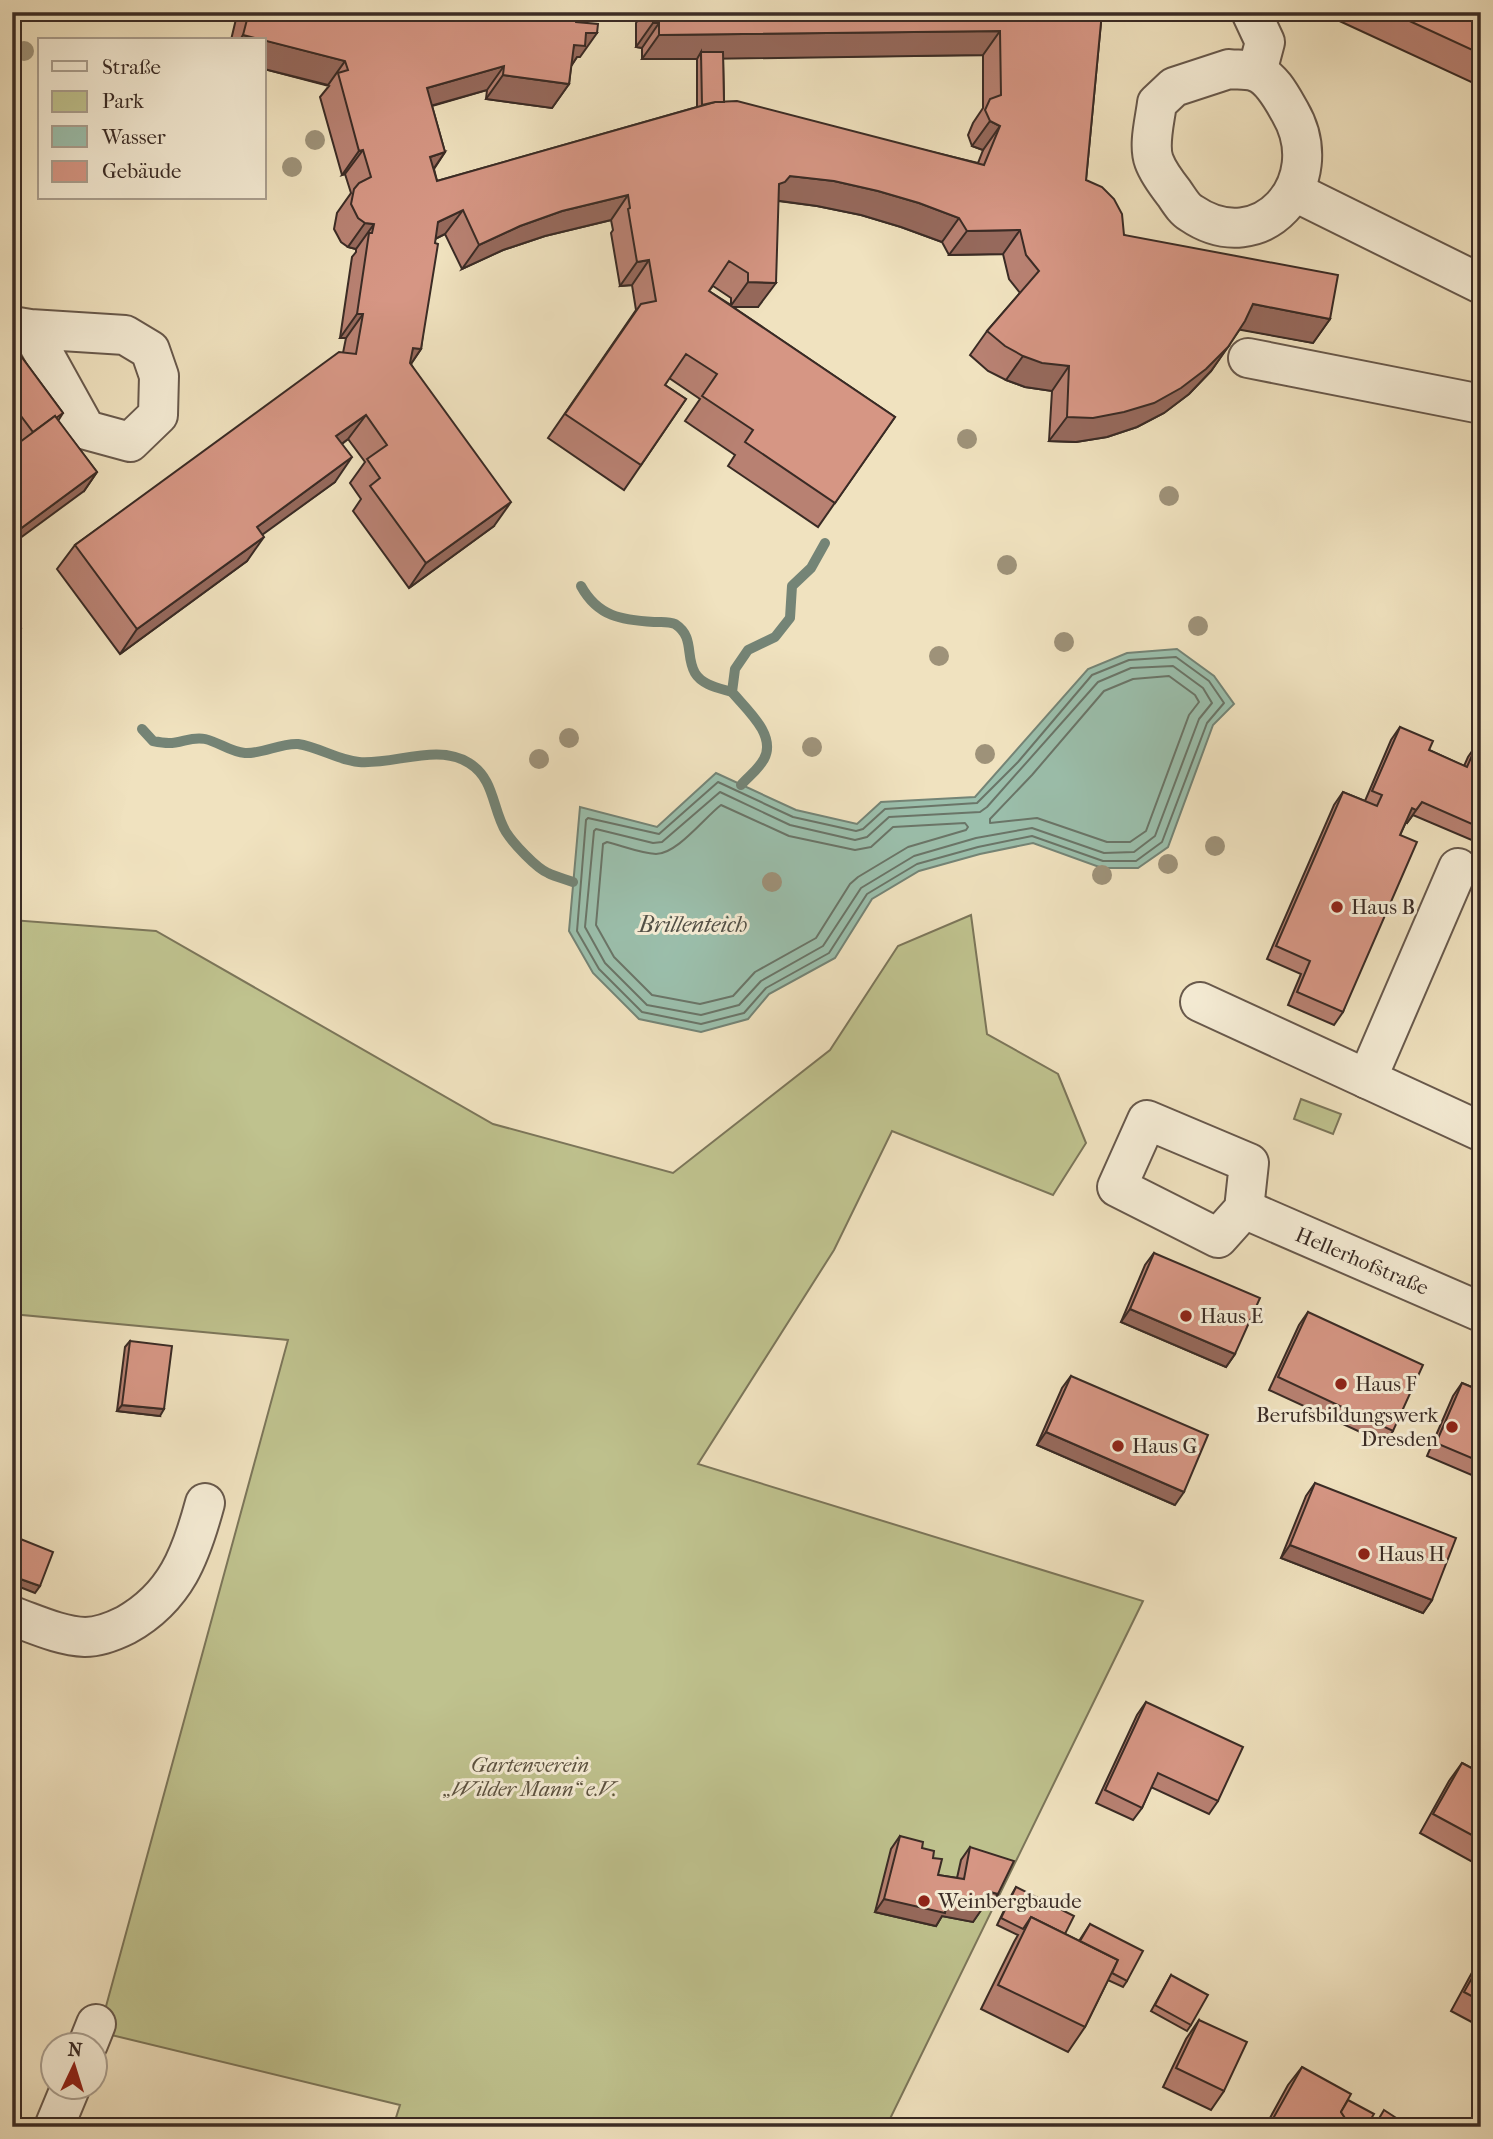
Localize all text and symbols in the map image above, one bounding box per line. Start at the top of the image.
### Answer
legend [38,38,266,200]
text: Straße [102,55,161,79]
text: Park [102,89,144,113]
text: Wasser [101,125,166,149]
text: Gebäude [102,159,182,183]
place label: Haus B [1351,895,1415,919]
marker: Haus B [1329,899,1345,915]
water label: Brillenteich [637,911,748,938]
street label: Hellerhofstraße [1292,1222,1432,1300]
place label: Haus E [1200,1304,1263,1328]
marker: Haus E [1178,1308,1194,1324]
place label: Haus F [1355,1372,1417,1396]
marker: Haus F [1333,1376,1349,1392]
place label: Berufsbildungswerk Dresden [1256,1403,1438,1451]
marker: Berufsbildungswerk Dresden [1444,1419,1460,1435]
place label: Haus G [1132,1434,1197,1458]
marker: Haus G [1110,1438,1126,1454]
place label: Haus H [1378,1542,1445,1566]
marker: Haus H [1356,1546,1372,1562]
park label: Gartenverein „Wilder Mann“ e.V. [442,1753,619,1801]
place label: Weinbergbaude [937,1889,1082,1913]
marker: Weinbergbaude [916,1893,932,1909]
north arrow [38,2030,108,2100]
text: N [67,2039,84,2062]

